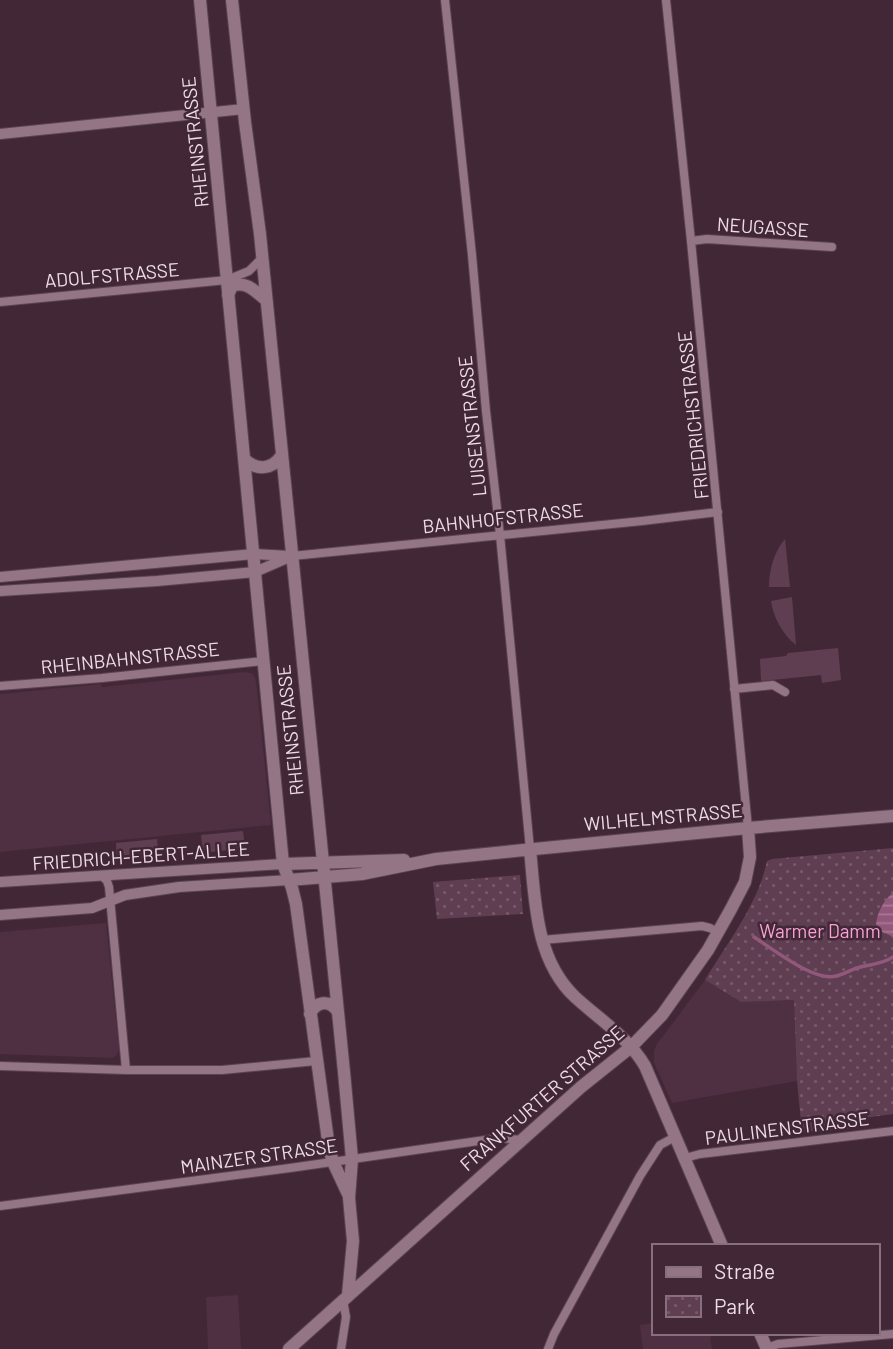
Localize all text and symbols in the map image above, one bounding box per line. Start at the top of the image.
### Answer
street label: RHEINSTRASSE [176,75,213,209]
street label: NEUGASSE [716,212,810,241]
street label: ADOLFSTRASSE [44,257,180,292]
street label: FRIEDRICHSTRASSE [672,330,713,501]
street label: LUISENSTRASSE [453,354,490,498]
street label: BAHNHOFSTRASSE [421,498,585,537]
street label: RHEINBAHNSTRASSE [39,637,221,678]
street label: RHEINSTRASSE [271,663,308,797]
street label: WILHELMSTRASSE [583,798,743,835]
street label: FRIEDRICH-EBERT-ALLEE [31,836,251,875]
park label: Warmer Damm [759,919,881,942]
street label: FRANKFURTER STRASSE [455,1020,628,1175]
street label: PAULINENSTRASSE [703,1106,871,1149]
street label: MAINZER STRASSE [179,1133,339,1178]
legend [652,1244,879,1335]
text: Straße [714,1258,775,1283]
text: Park [714,1293,755,1318]

